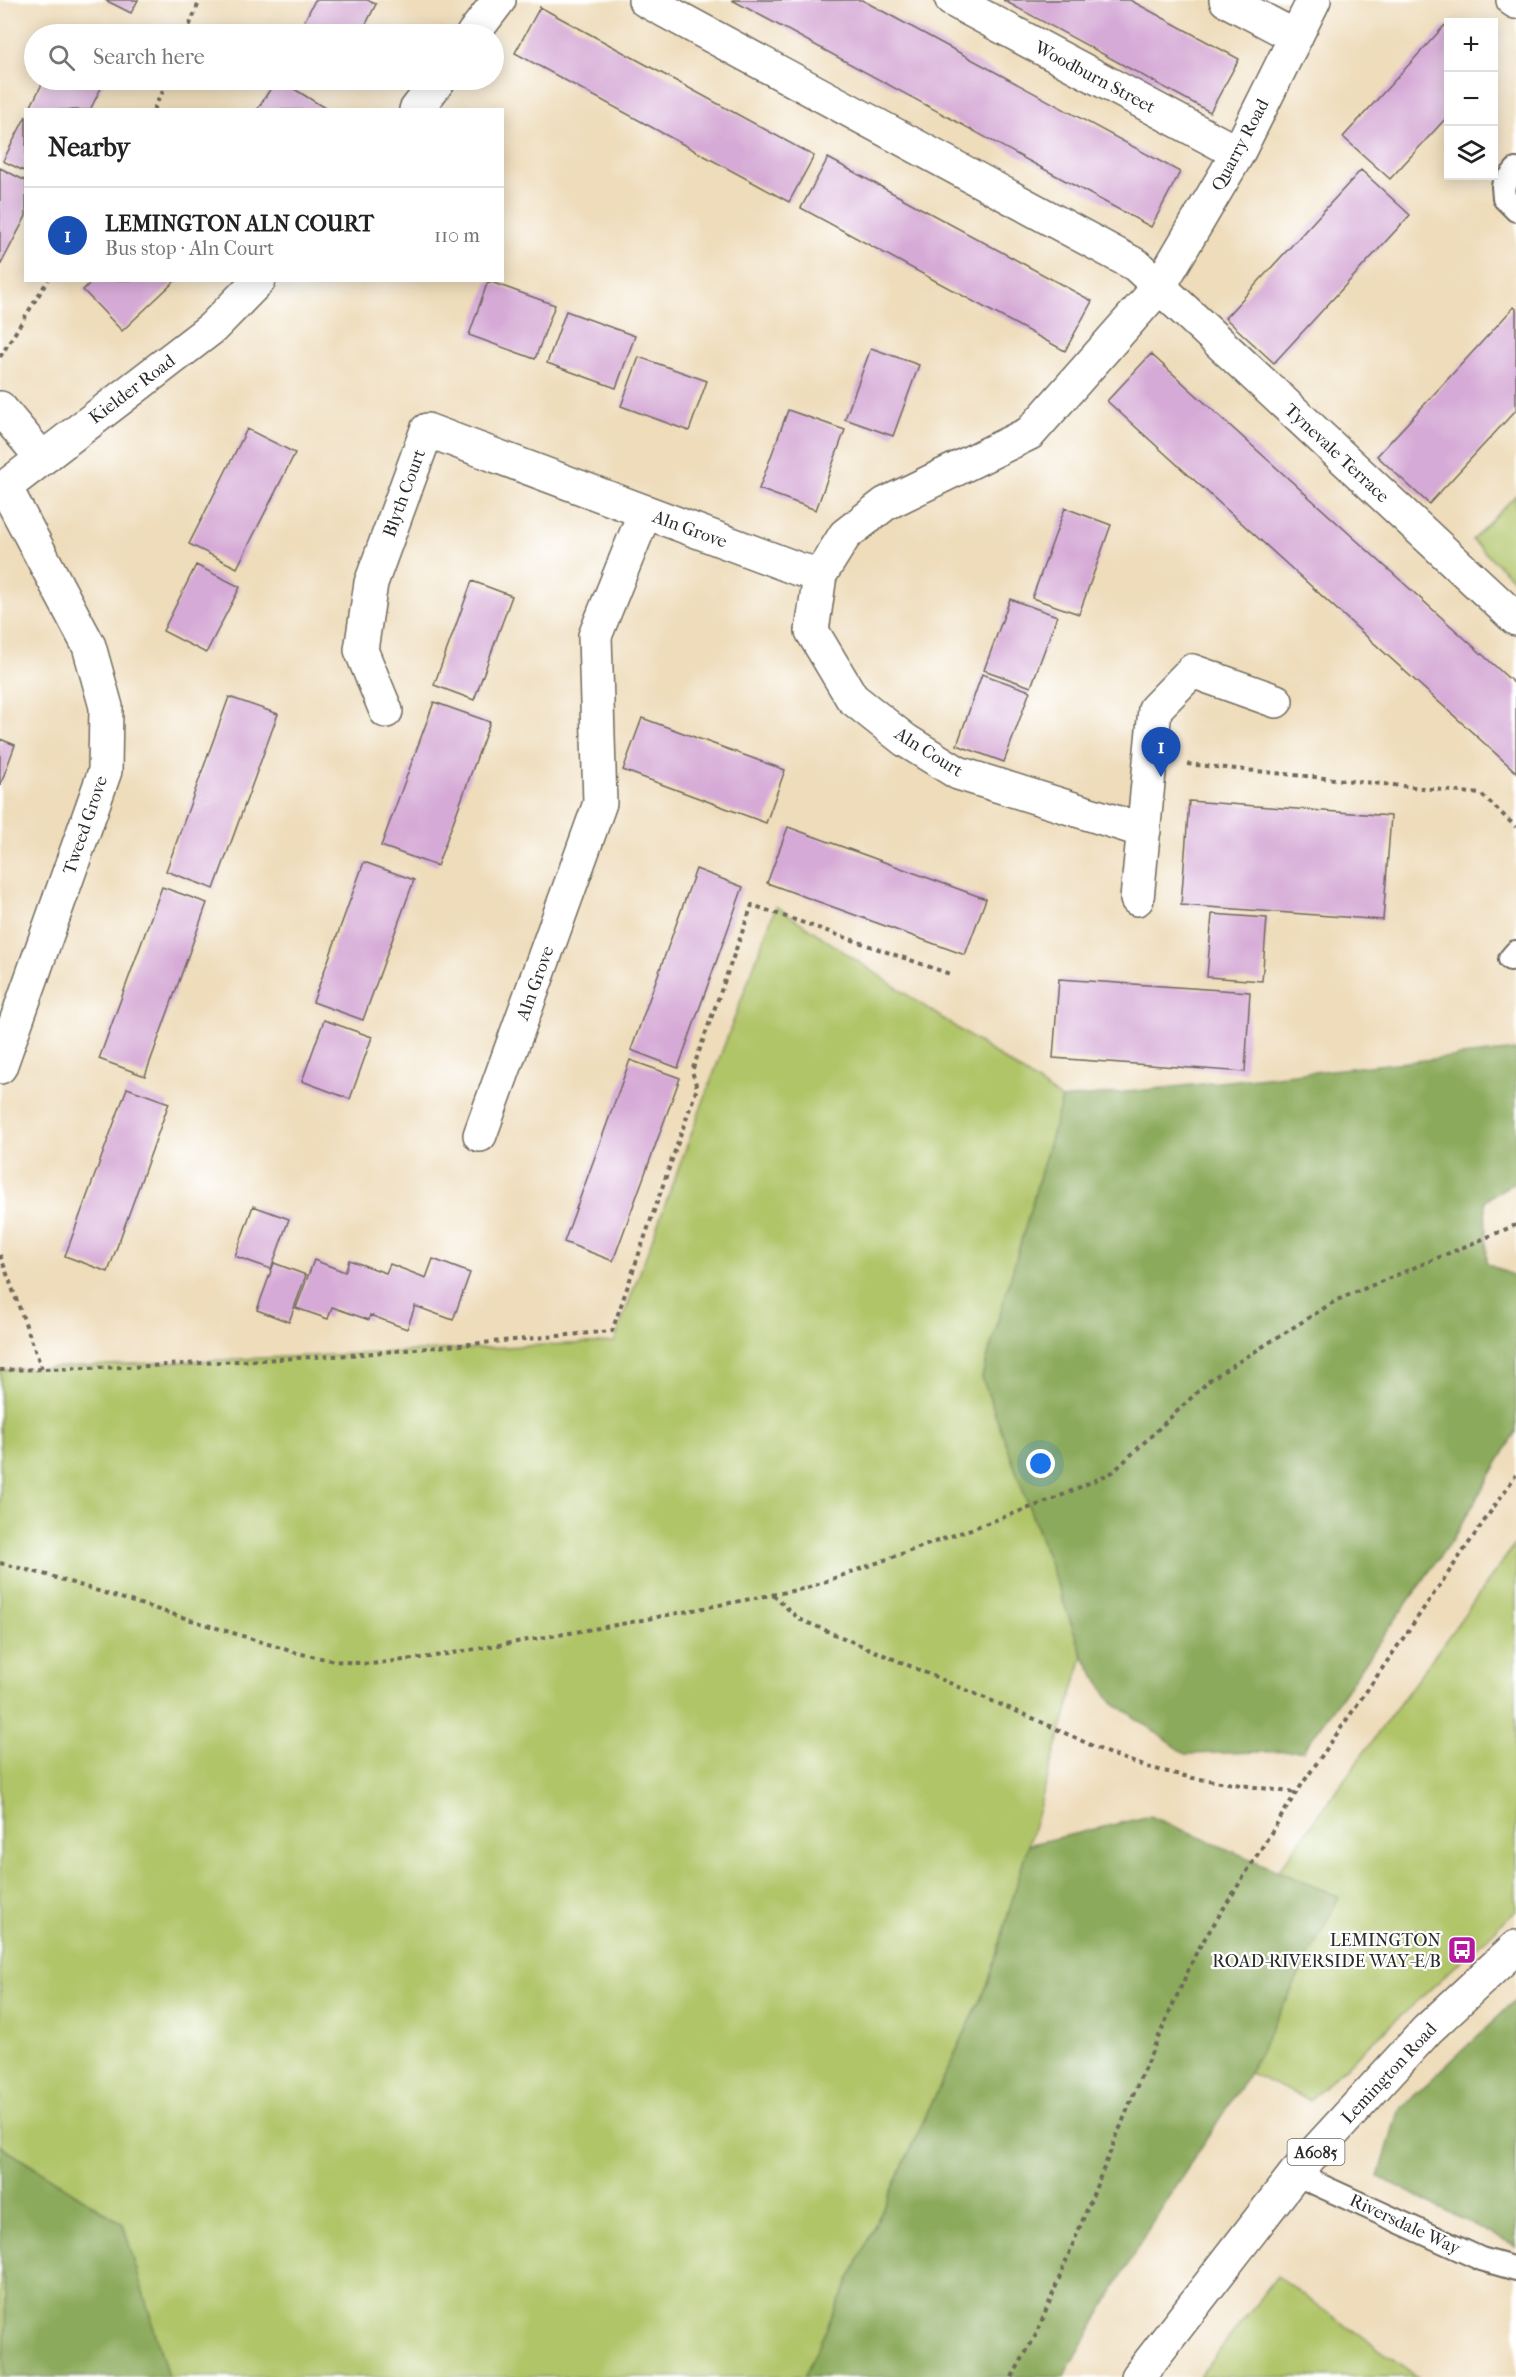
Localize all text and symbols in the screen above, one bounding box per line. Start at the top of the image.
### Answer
map controls [1444,18,1498,180]
button: + [1444,18,1498,72]
search box [24,24,504,90]
street label: Woodburn Street [1030,36,1159,118]
icon: search [45,41,78,74]
text: Search here [93,44,205,70]
button: − [1444,72,1498,126]
street label: Quarry Road [1207,95,1274,195]
button: layers [1444,126,1498,180]
text: Nearby [48,132,130,163]
text: LEMINGTON ALN COURT [105,211,374,237]
text: 1 [64,224,71,247]
text: 110 m [434,224,480,247]
text: Bus stop · Aln Court [105,237,274,260]
street label: Kielder Road [85,350,180,429]
street label: Tynevale Terrace [1280,400,1393,507]
street label: Blyth Court [379,446,430,540]
street label: Aln Grove [649,506,730,553]
street label: Aln Court [890,723,967,782]
pin: 1 [1142,728,1180,777]
street label: Tweed Grove [59,773,112,877]
street label: Aln Grove [512,943,559,1024]
your location [1026,1449,1055,1478]
place label: LEMINGTON ROAD-RIVERSIDE WAY-E/B [1212,1930,1441,1972]
bus stop icon: LEMINGTON ROAD-RIVERSIDE WAY-E/B [1446,1934,1478,1966]
street label: Lemington Road [1337,2018,1442,2128]
road number: A6085 [1288,2139,1344,2165]
street label: Riversdale Way [1346,2190,1465,2260]

